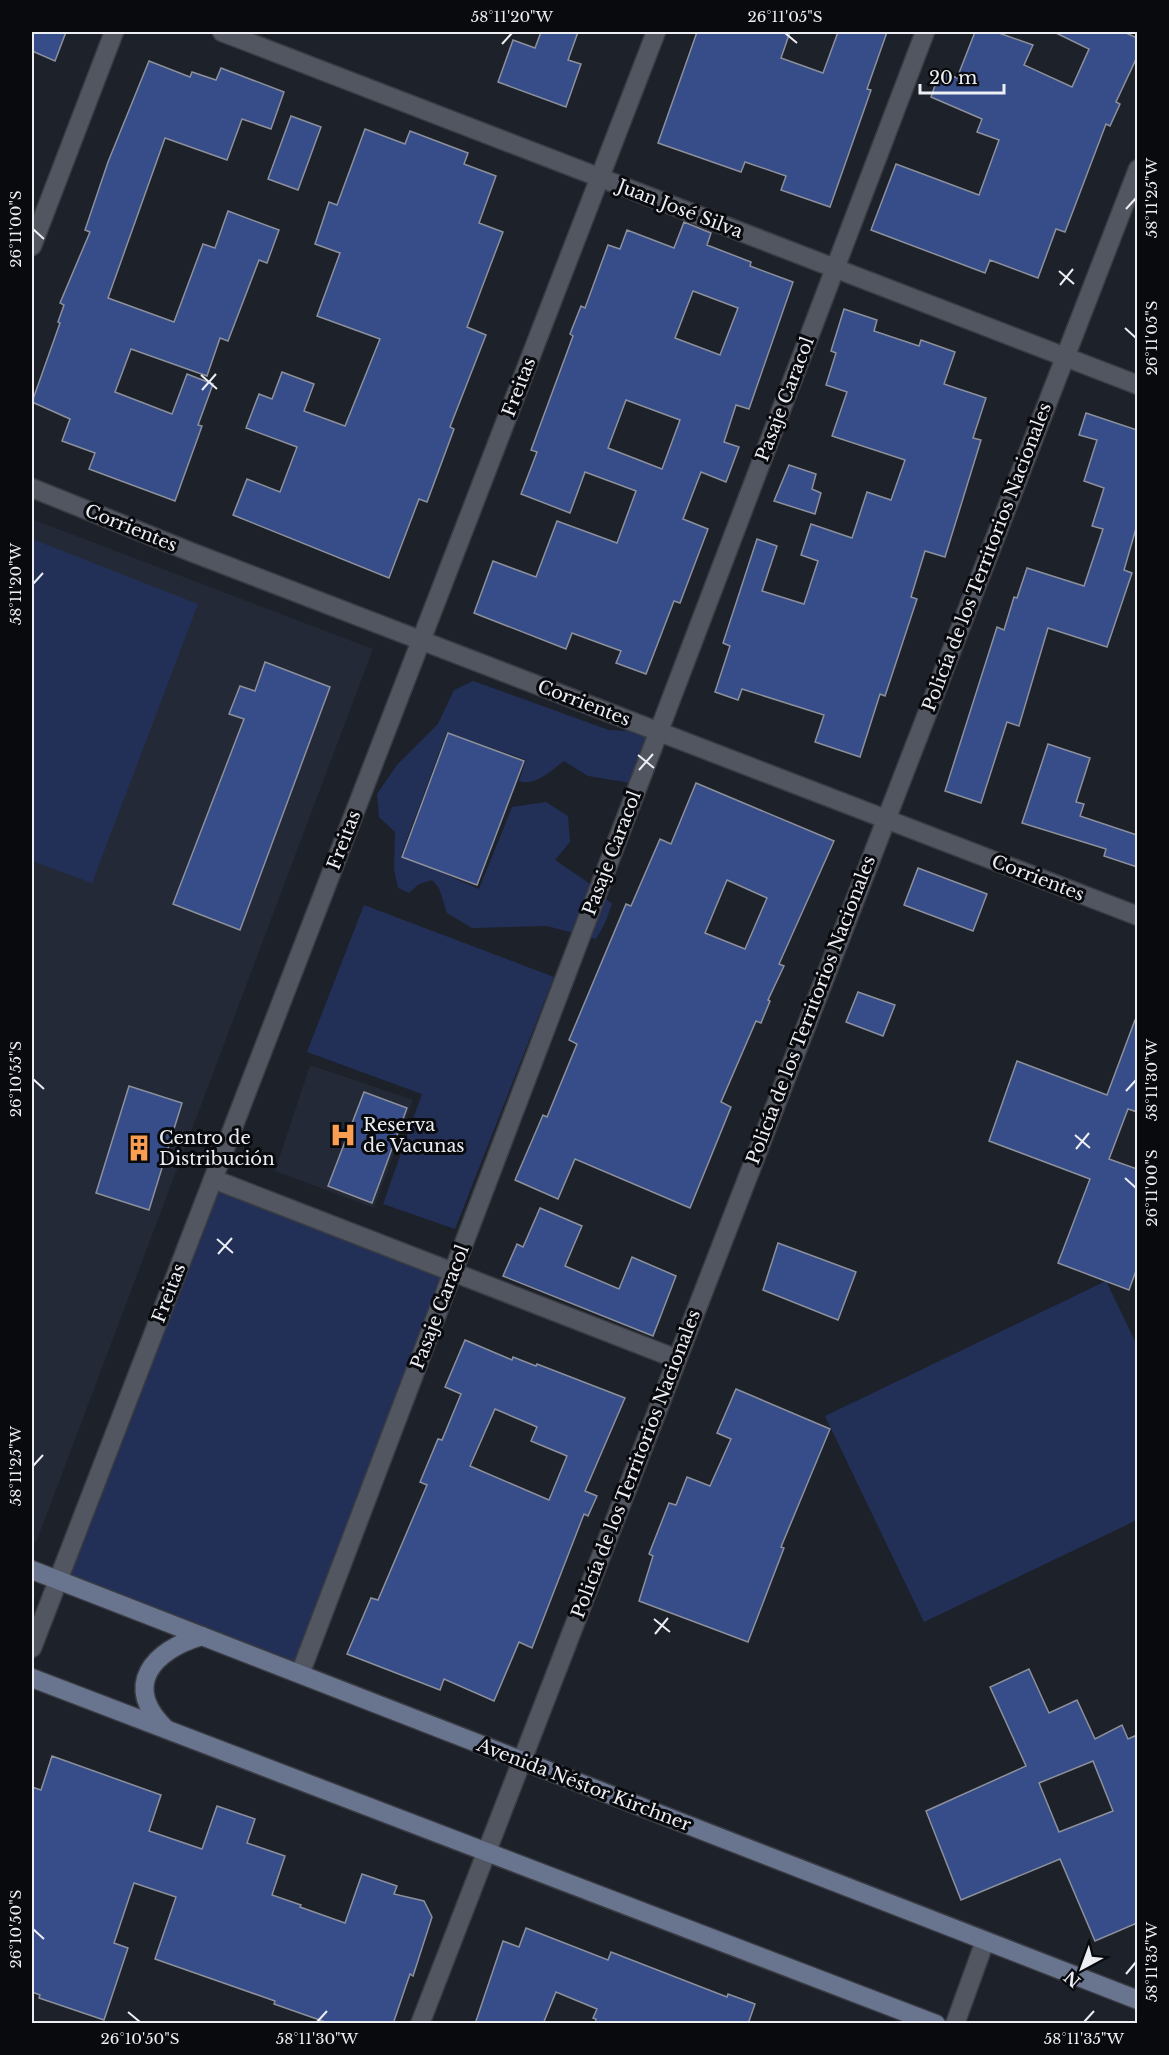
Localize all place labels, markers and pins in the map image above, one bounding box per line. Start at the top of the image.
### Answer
place label: Reserva de Vacunas [363,1114,465,1157]
hospital icon: Reserva de Vacunas [328,1120,358,1150]
place label: Centro de Distribución [159,1127,275,1170]
building icon: Centro de Distribución [124,1133,154,1163]

